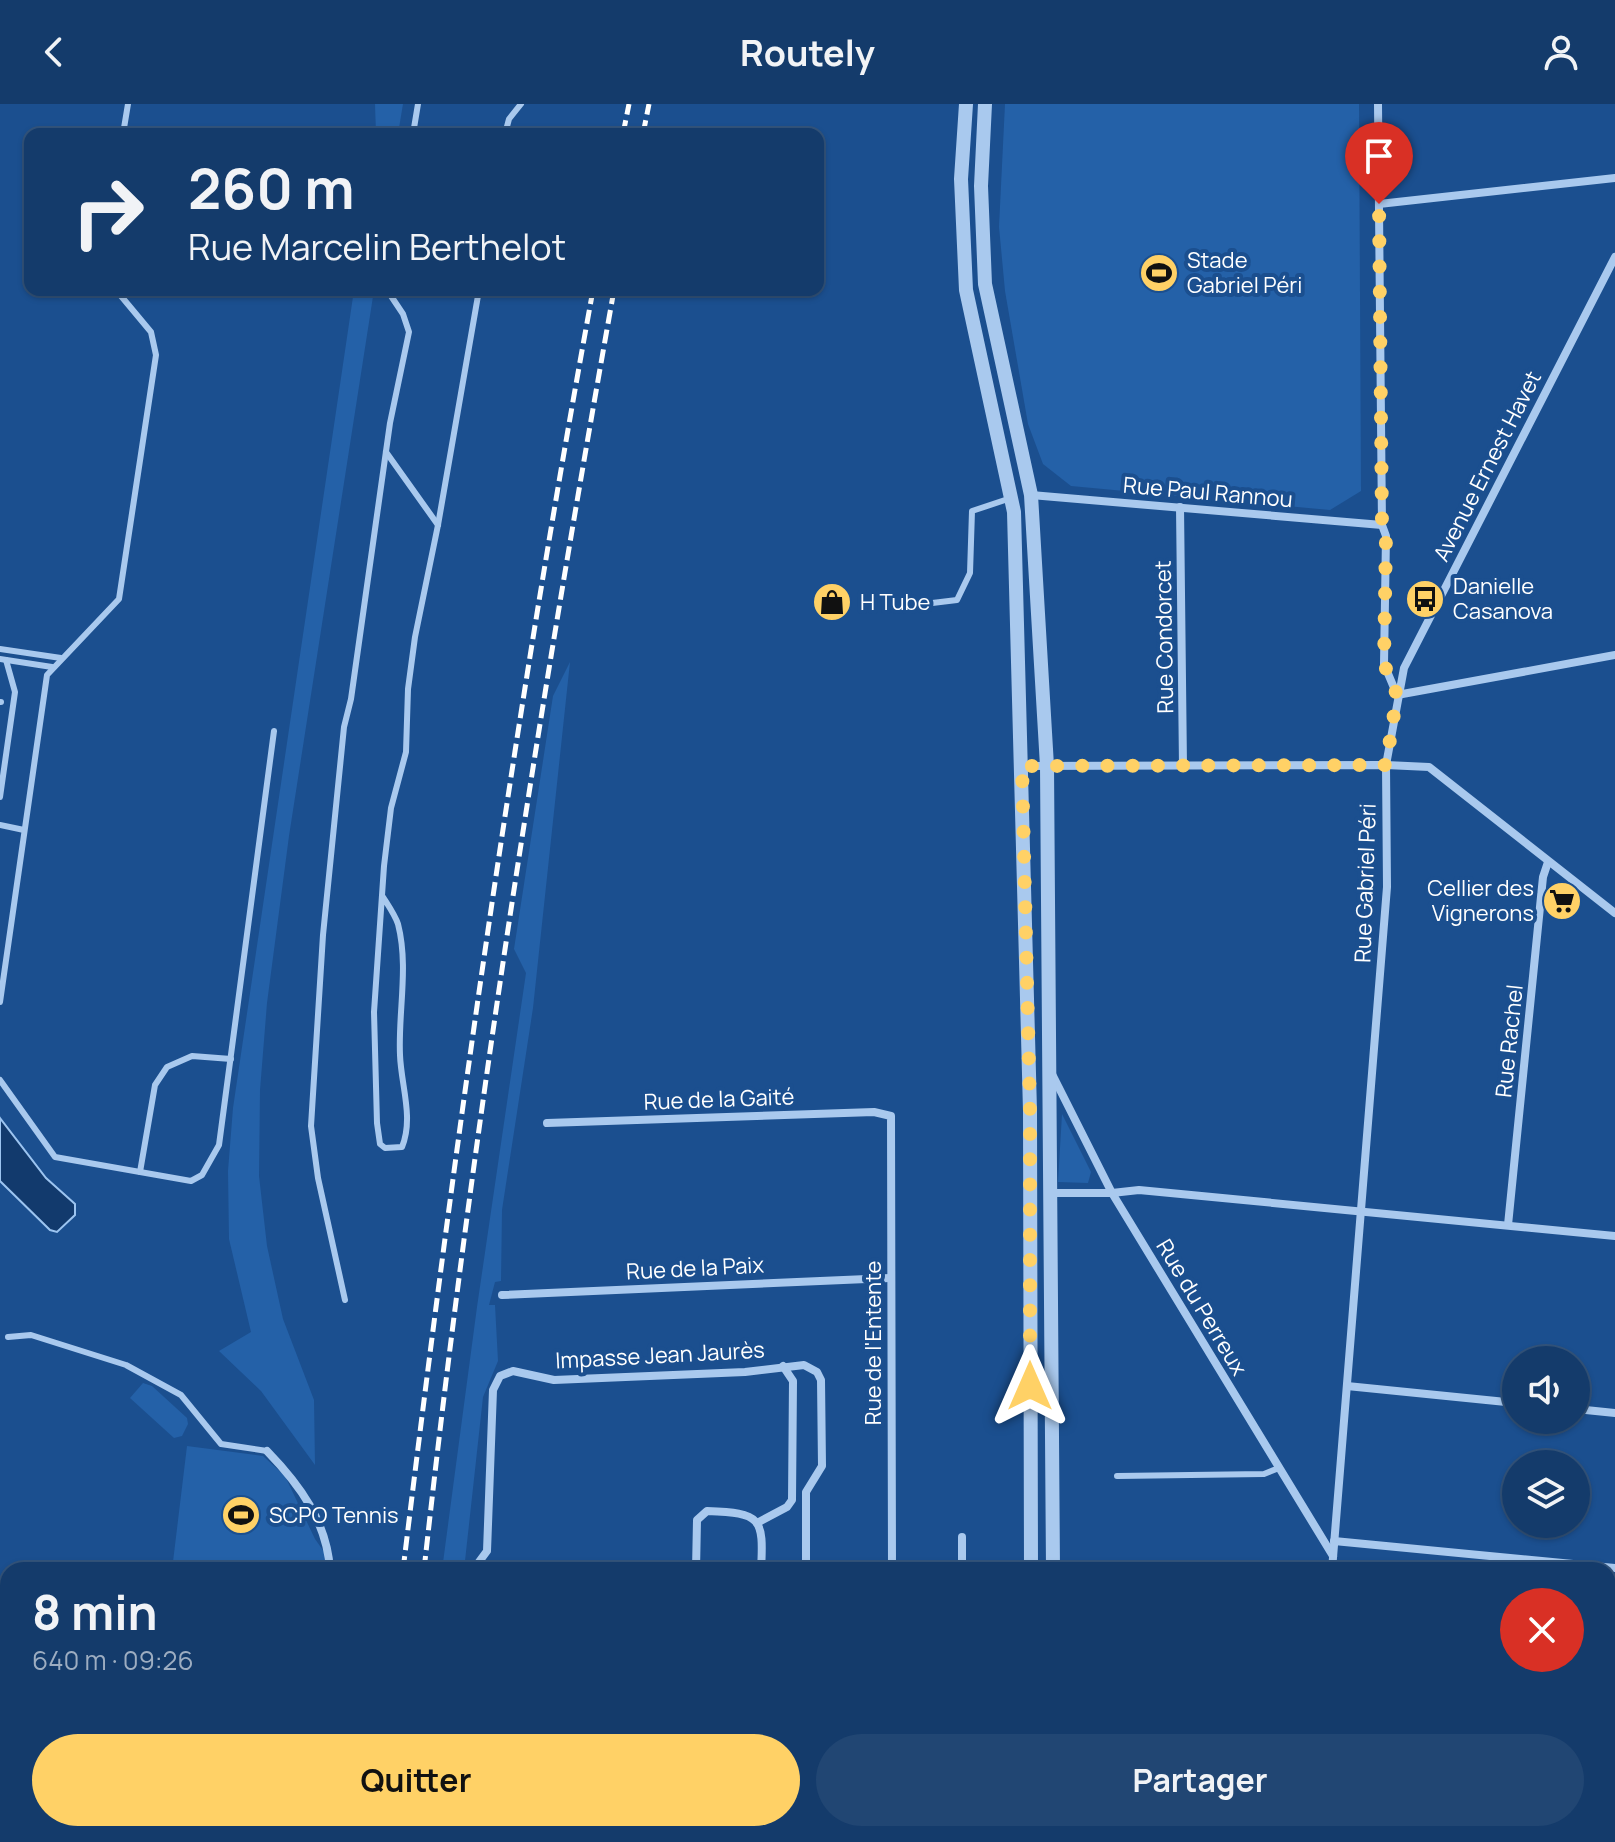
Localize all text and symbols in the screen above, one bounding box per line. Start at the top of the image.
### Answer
text: Routely [740,28,875,77]
icon: back [32,30,76,74]
icon: person [1539,30,1583,74]
pin [1345,122,1413,204]
icon: arrive [1357,134,1401,178]
text: 260 m [188,149,355,226]
icon: right [56,160,160,264]
text: Rue Marcelin Berthelot [188,222,566,271]
place label: Stade Gabriel Péri [1187,245,1302,300]
sports icon: Stade Gabriel Péri [1138,252,1180,294]
street label: Avenue Ernest Havet [1426,365,1548,566]
street label: Rue Paul Rannou [1122,470,1294,514]
street label: Rue Condorcet [1148,560,1180,714]
place label: Danielle Casanova [1453,571,1553,626]
bus stop icon: Danielle Casanova [1404,578,1446,620]
shop icon: H Tube [811,581,853,623]
place label: H Tube [860,587,931,617]
street label: Rue Gabriel Péri [1347,803,1383,963]
place label: Cellier des Vignerons [1427,873,1534,928]
supermarket icon: Cellier des Vignerons [1541,880,1583,922]
street label: Rue Rachel [1488,983,1530,1099]
street label: Rue de la Gaité [643,1081,795,1117]
street label: Rue du Perreux [1150,1233,1255,1381]
street label: Rue de la Paix [625,1249,765,1287]
street label: Rue de l'Entente [858,1261,888,1425]
street label: Impasse Jean Jaurès [554,1335,766,1375]
position arrow [988,1344,1072,1428]
map controls [1502,1346,1590,1538]
button: sound [1502,1346,1590,1434]
button: layers [1502,1450,1590,1538]
sports icon: SCPO Tennis [220,1494,262,1536]
place label: SCPO Tennis [269,1500,399,1530]
text: 8 min [32,1579,158,1644]
button: close [1500,1588,1584,1672]
text: 640 m · 09:26 [32,1642,194,1678]
button: Quitter [32,1734,800,1826]
button: Partager [816,1734,1584,1826]

